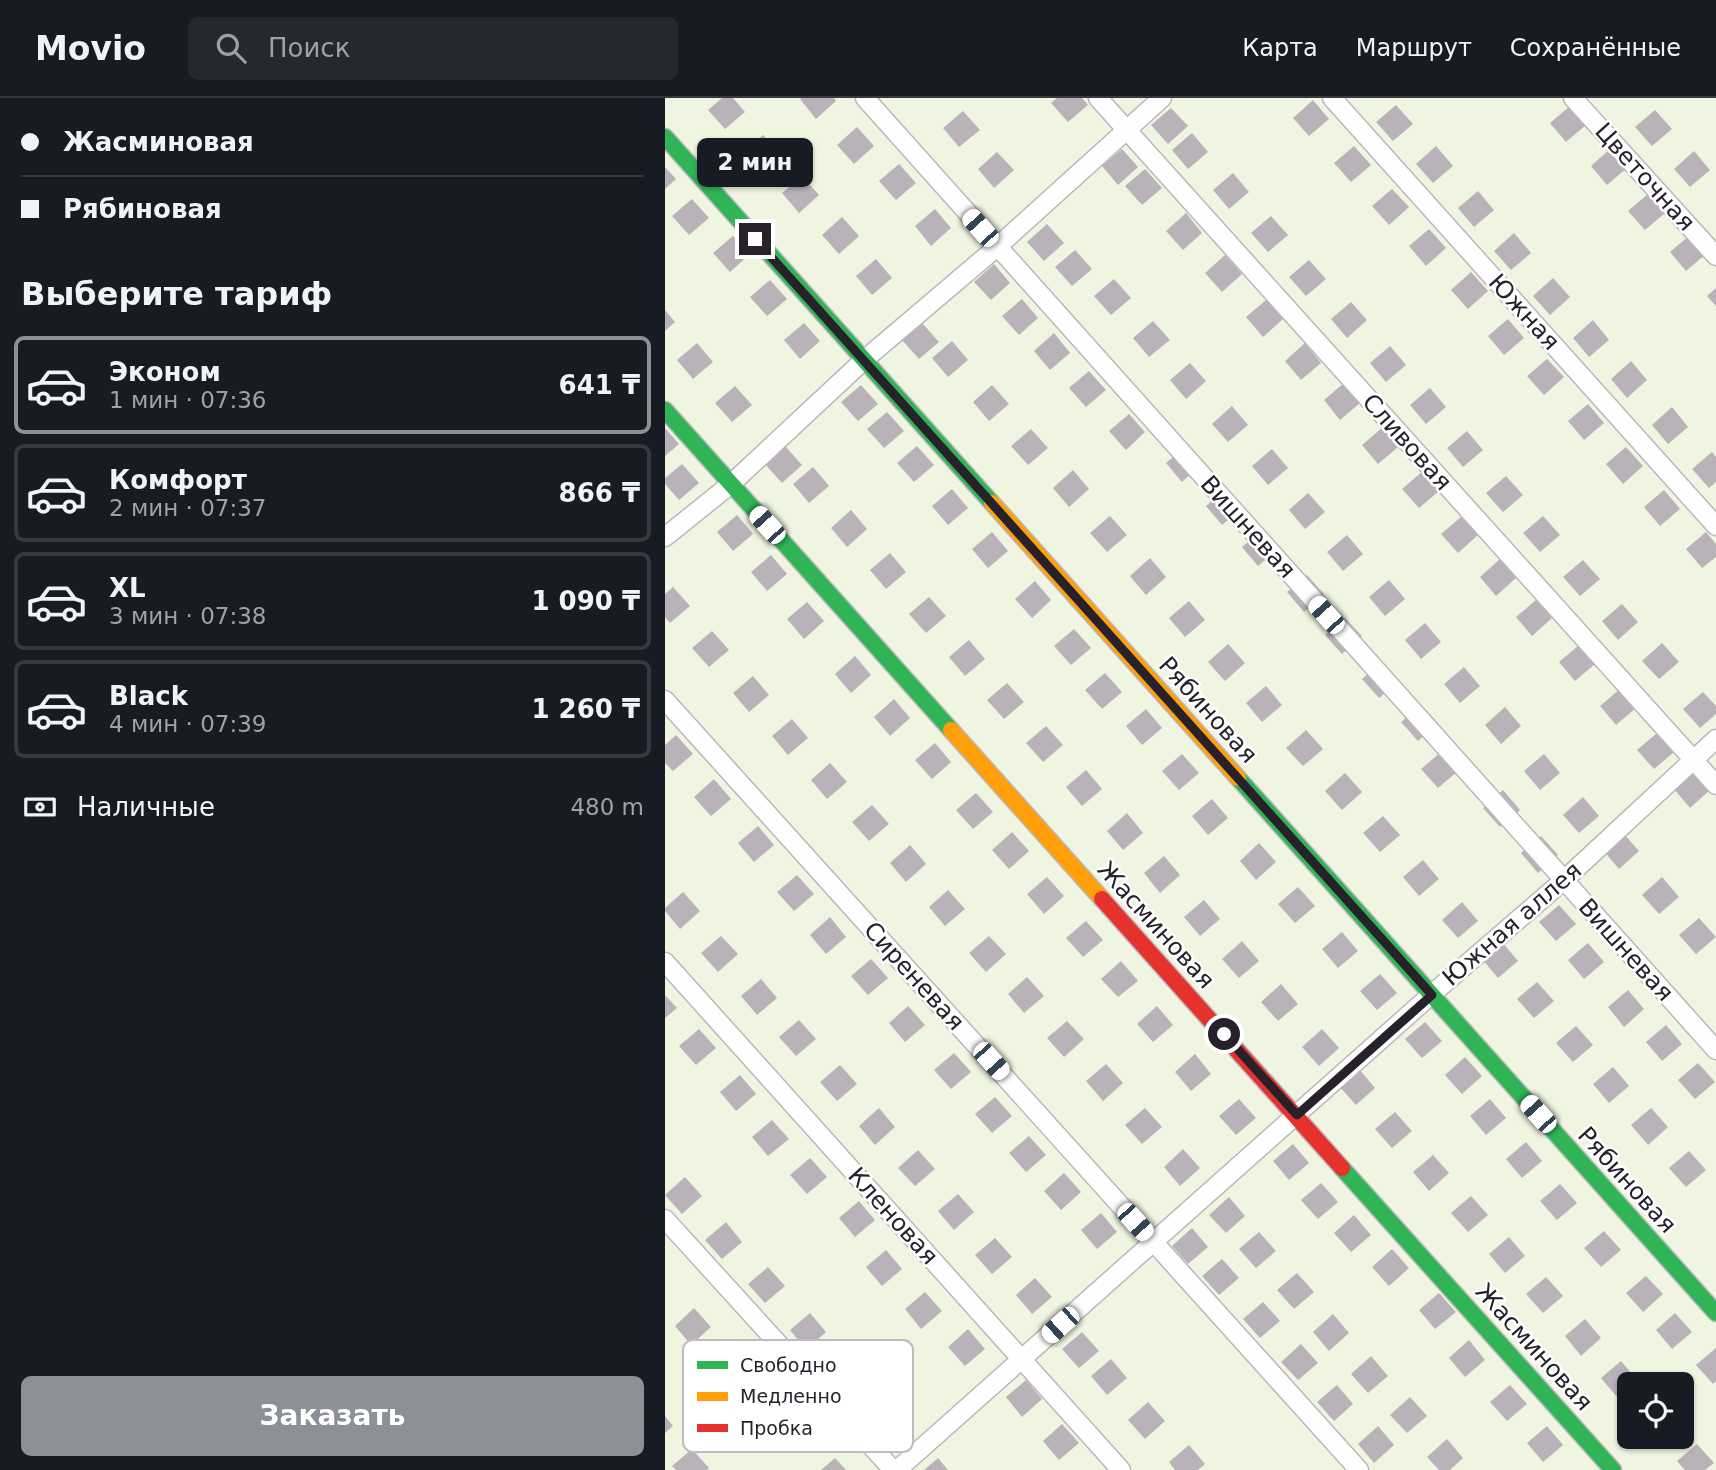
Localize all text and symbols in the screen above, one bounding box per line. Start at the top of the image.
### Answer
search box [188,17,678,80]
text: Movio [35,29,146,68]
icon: search [212,29,250,67]
text: Поиск [268,33,350,63]
text: Карта [1242,34,1318,62]
text: Маршрут [1356,34,1472,62]
text: Сохранённые [1510,34,1681,62]
street label: Цветочная [1589,117,1701,237]
text: Жасминовая [63,127,254,157]
callout: 2 мин [697,138,813,186]
text: 2 мин [718,149,792,175]
text: Рябиновая [63,194,222,224]
car [959,205,1002,251]
route end [739,223,771,255]
street label: Южная [1483,268,1565,356]
text: Выберите тариф [21,275,332,313]
icon: car [25,354,88,417]
text: Эконом [109,357,221,387]
text: 641 ₸ [559,370,640,400]
text: 1 мин · 07:36 [109,387,267,413]
street label: Сливовая [1357,388,1457,496]
icon: car [25,462,88,525]
text: Комфорт [109,465,247,495]
street label: Вишневая [1195,470,1301,584]
text: 866 ₸ [559,478,640,508]
text: 2 мин · 07:37 [109,495,267,521]
car [746,502,789,548]
icon: car [25,570,88,633]
text: XL [109,573,146,603]
text: 1 090 ₸ [531,586,640,616]
car [1305,592,1348,638]
text: 3 мин · 07:38 [109,603,267,629]
street label: Рябиновая [1153,651,1263,769]
icon: car [25,678,88,741]
text: Black [109,681,188,711]
text: 1 260 ₸ [531,694,640,724]
text: 4 мин · 07:39 [109,711,267,737]
icon: cash [21,788,59,826]
text: Наличные [77,792,215,822]
text: 480 m [570,794,644,820]
street label: Жасминовая [1092,856,1220,994]
street label: Южная аллея [1437,856,1587,992]
street label: Вишневая [1573,893,1679,1007]
street label: Сиреневая [858,916,970,1036]
route start [1208,1018,1240,1050]
car [970,1038,1013,1084]
car [1517,1091,1560,1137]
street label: Рябиновая [1572,1121,1682,1239]
street label: Кленовая [842,1162,944,1270]
car [1114,1199,1157,1245]
street label: Жасминовая [1470,1278,1598,1416]
car [1038,1303,1083,1347]
legend [683,1340,913,1452]
text: Свободно [740,1354,837,1376]
map controls [1617,1372,1694,1449]
button: locate [1617,1372,1694,1449]
button: Заказать [21,1376,644,1456]
text: Медленно [740,1385,842,1407]
text: Пробка [740,1417,813,1439]

